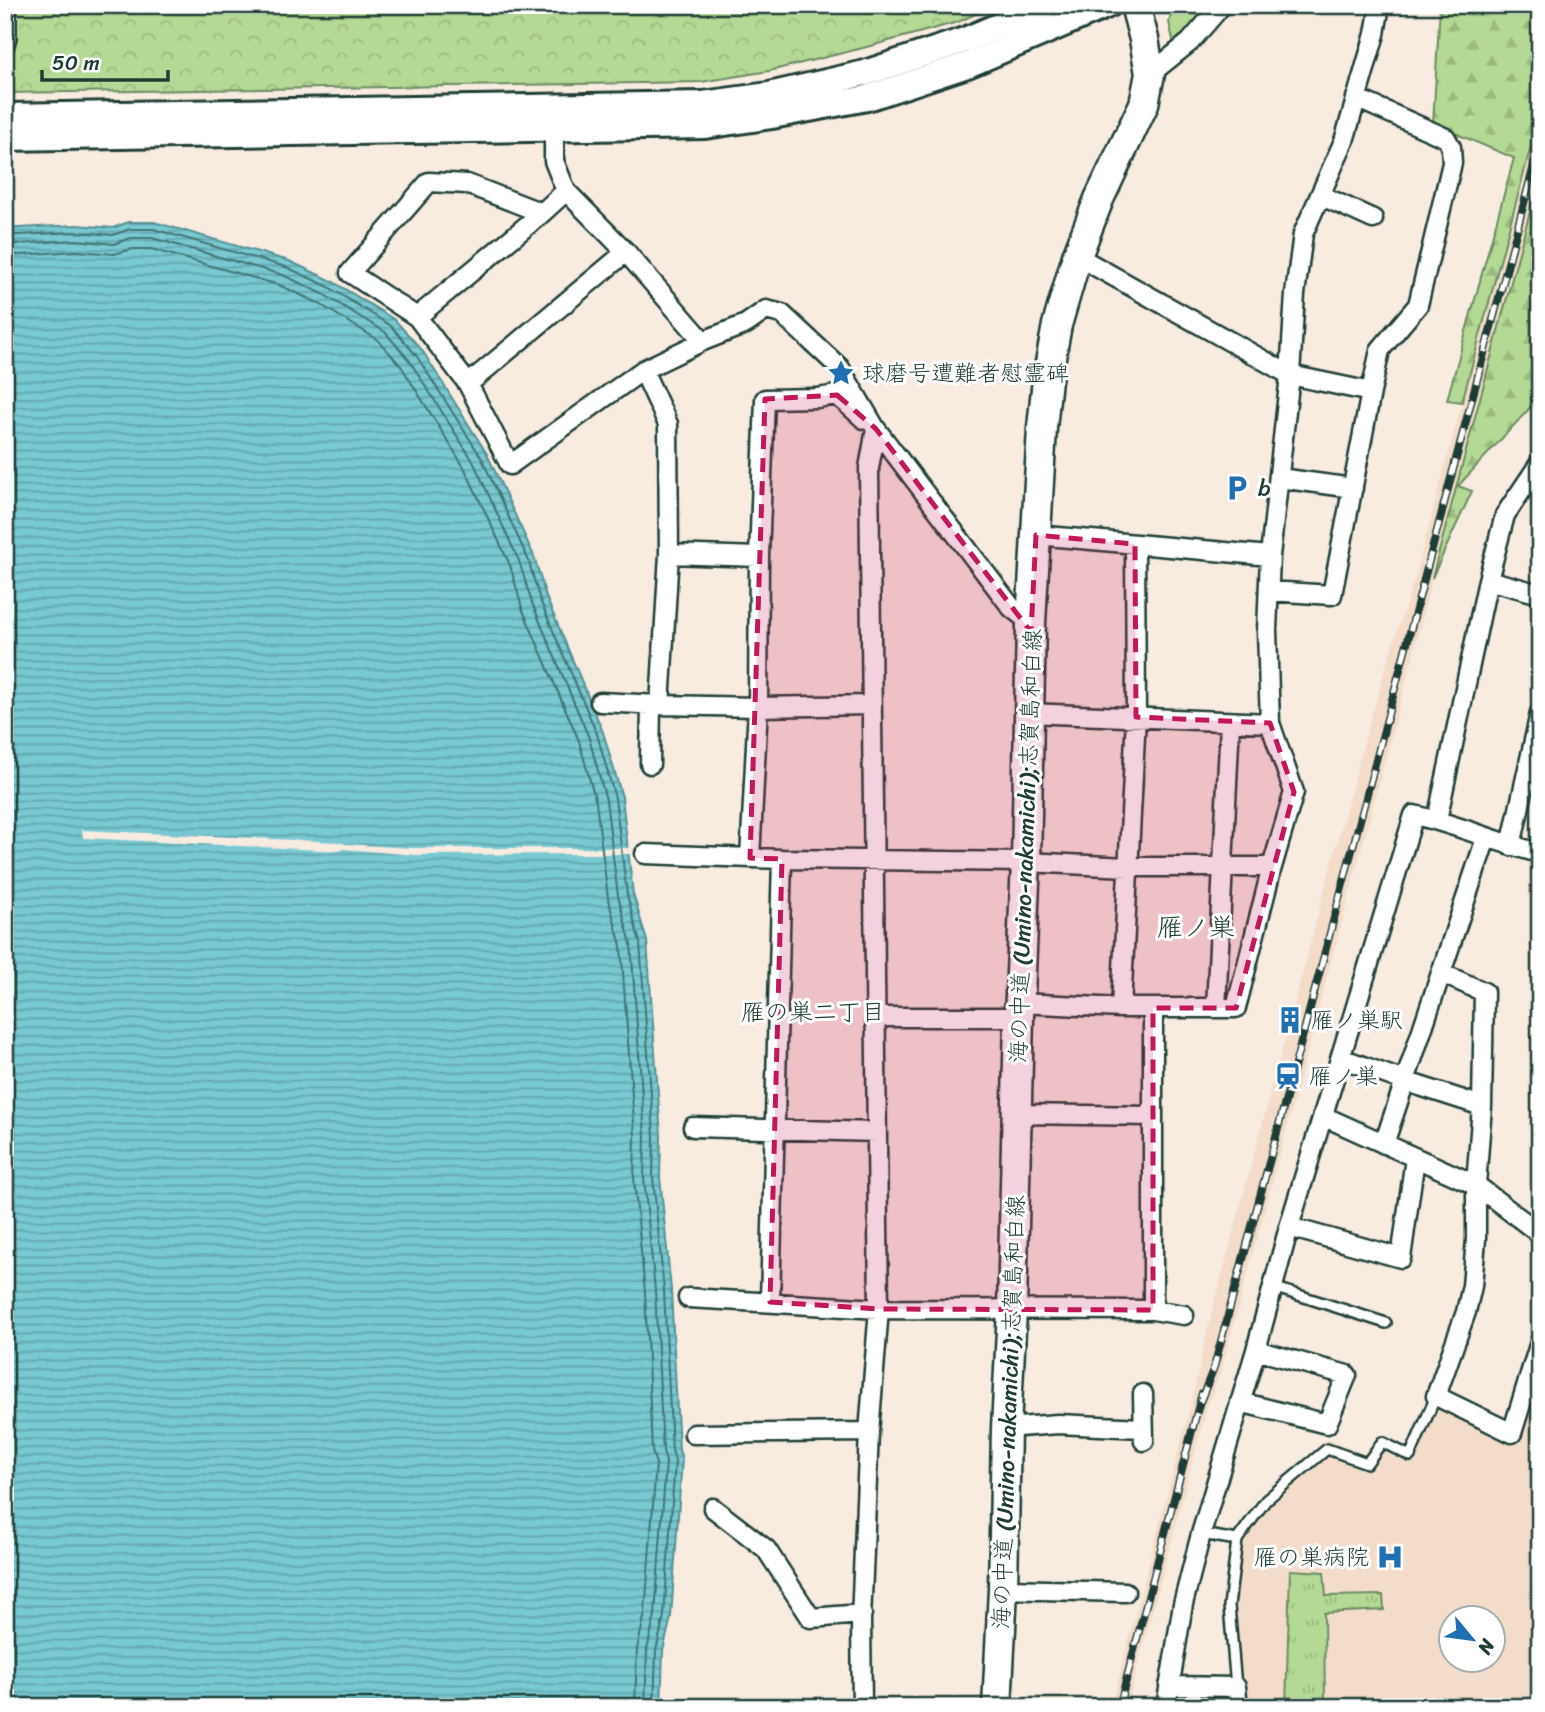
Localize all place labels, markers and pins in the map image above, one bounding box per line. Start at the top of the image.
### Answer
place label: 球磨号遭難者慰霊碑 [862,353,1069,394]
place icon: 球磨号遭難者慰霊碑 [826,358,856,388]
place label: b [1258,468,1271,509]
parking icon: b [1222,473,1252,503]
place label: 雁ノ巣駅 [1311,1000,1403,1041]
building icon: 雁ノ巣駅 [1275,1005,1305,1035]
place label: 雁ノ巣 [1309,1056,1378,1097]
station icon: 雁ノ巣 [1273,1061,1303,1091]
place label: 雁の巣病院 [1254,1537,1369,1578]
hospital icon: 雁の巣病院 [1375,1542,1405,1572]

